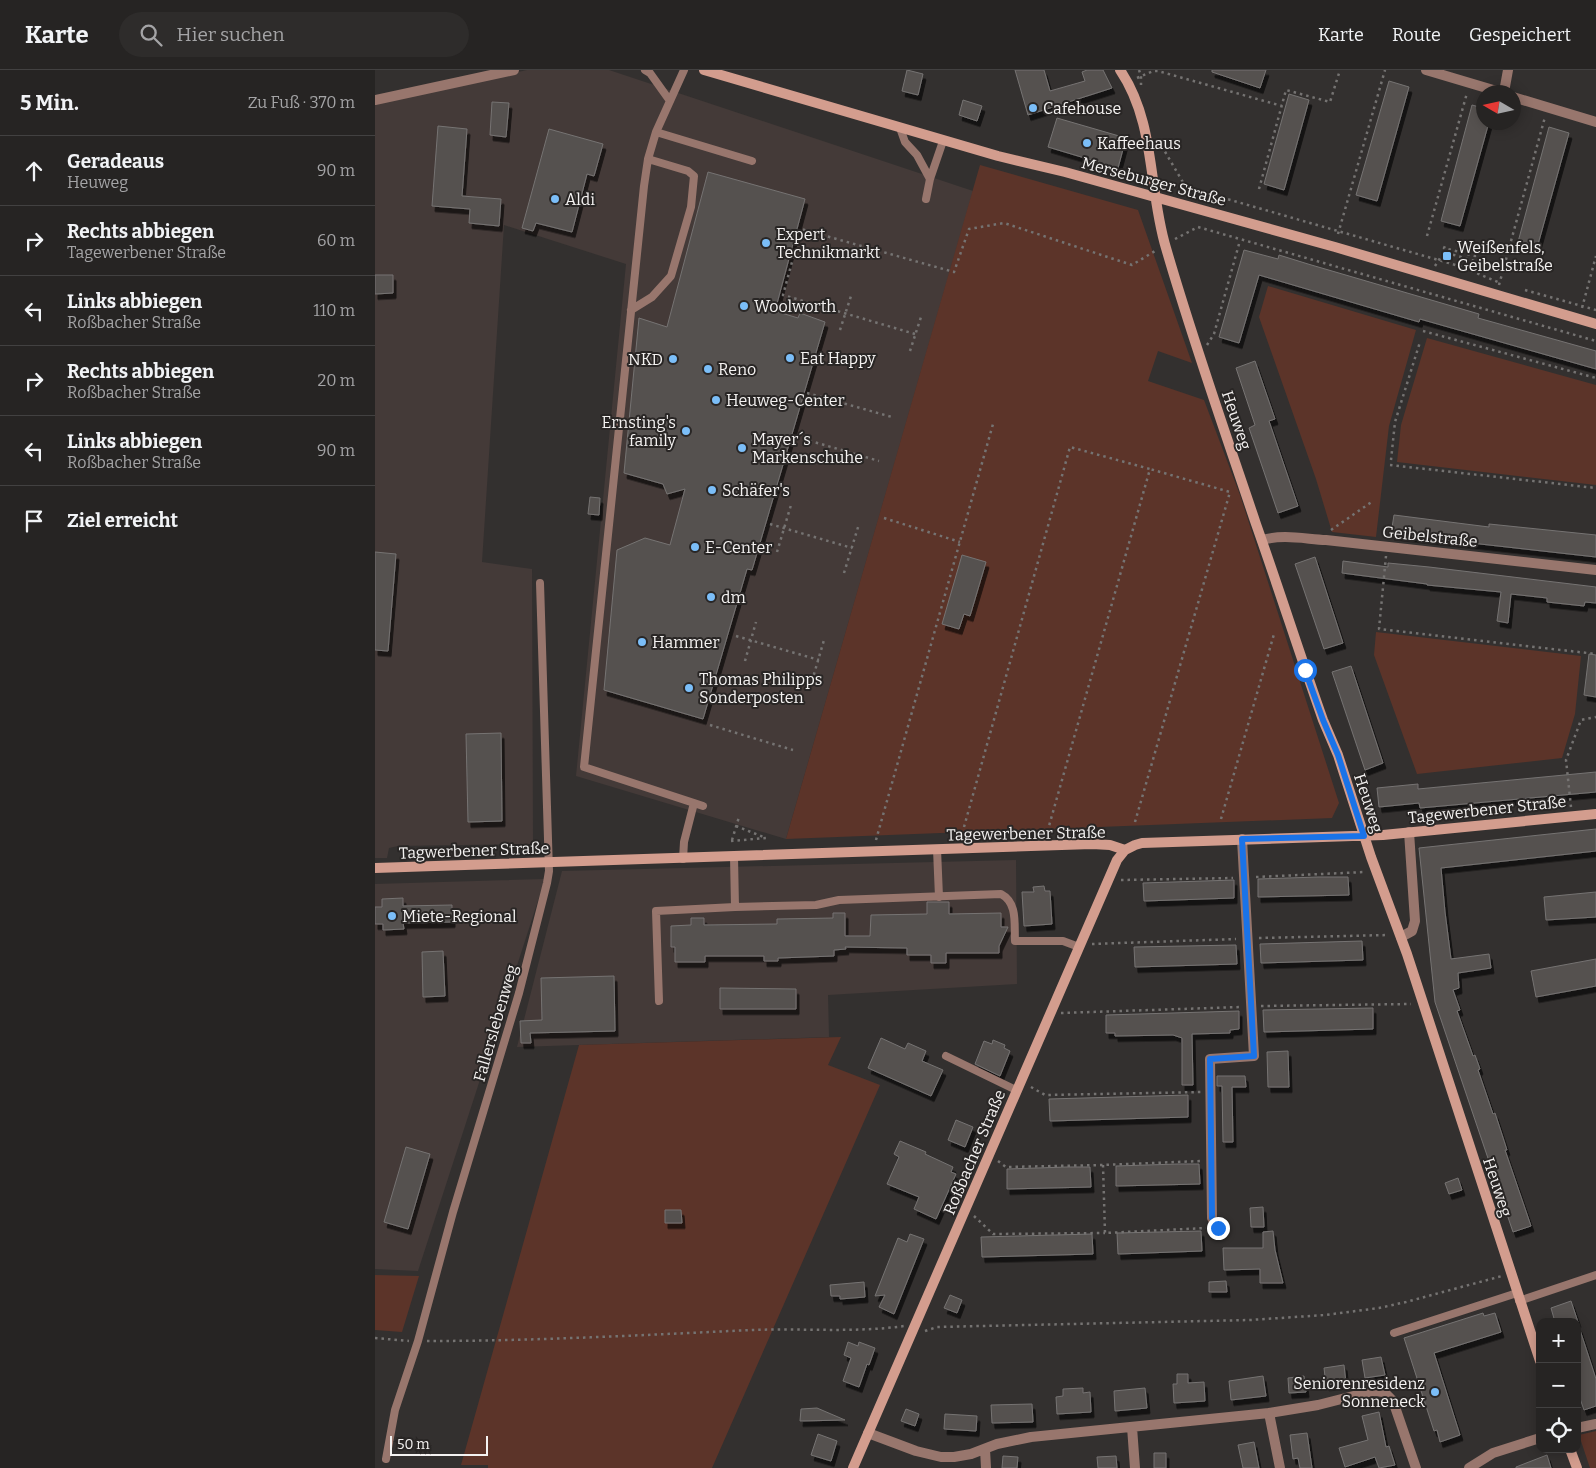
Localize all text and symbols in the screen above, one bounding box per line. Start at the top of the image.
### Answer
search box [119,12,469,57]
text: Karte [25,21,89,49]
icon: search [137,21,165,49]
text: Hier suchen [177,23,284,46]
text: Karte [1318,24,1364,46]
text: Route [1392,24,1441,46]
text: Gespeichert [1469,24,1571,46]
north arrow [1476,85,1521,130]
text: 5 Min. [20,90,79,116]
text: Zu Fuß · 370 m [248,93,355,112]
place label: Cafehouse [1043,99,1121,118]
marker: Cafehouse [1027,102,1039,114]
place label: Kaffeehaus [1097,134,1181,153]
marker: Kaffeehaus [1081,137,1093,149]
text: Geradeaus [67,150,164,173]
street label: Merseburger Straße [1079,153,1228,210]
icon: ahead [20,157,48,185]
text: 90 m [317,161,355,180]
text: Heuweg [67,173,128,192]
place label: Aldi [565,190,595,209]
marker: Aldi [549,193,561,205]
text: Rechts abbiegen [67,220,214,243]
place label: Expert Technikmarkt [776,225,880,262]
icon: right [20,227,48,255]
text: 60 m [317,231,355,250]
marker: Expert Technikmarkt [760,237,772,249]
place label: Weißenfels, Geibelstraße [1457,238,1553,275]
text: Tagewerbener Straße [67,243,226,262]
marker: Weißenfels, Geibelstraße [1441,250,1453,262]
text: Links abbiegen [67,290,202,313]
icon: left [20,297,48,325]
place label: Woolworth [754,297,836,316]
marker: Woolworth [738,300,750,312]
text: 110 m [313,301,355,320]
text: Roßbacher Straße [67,313,201,332]
place label: Eat Happy [800,349,876,368]
place label: NKD [628,350,663,369]
marker: Eat Happy [784,352,796,364]
marker: NKD [667,353,679,365]
text: Rechts abbiegen [67,360,214,383]
place label: Reno [718,360,756,379]
marker: Reno [702,363,714,375]
icon: right [20,367,48,395]
text: 20 m [318,371,355,390]
text: Roßbacher Straße [67,383,201,402]
street label: Heuweg [1218,388,1255,452]
place label: Heuweg-Center [726,391,845,410]
marker: Heuweg-Center [710,394,722,406]
place label: Ernsting's family [601,413,677,450]
marker: Ernsting's family [680,425,692,437]
text: Links abbiegen [67,430,202,453]
place label: Mayer´s Markenschuhe [752,430,863,467]
icon: left [20,437,48,465]
text: 90 m [317,441,355,460]
marker: Mayer´s Markenschuhe [736,442,748,454]
text: Roßbacher Straße [67,453,201,472]
place label: Schäfer's [722,481,790,500]
marker: Schäfer's [706,484,718,496]
icon: arrive [20,507,48,535]
text: Ziel erreicht [67,509,178,532]
street label: Geibelstraße [1381,522,1479,551]
place label: E-Center [705,538,772,557]
marker: E-Center [689,541,701,553]
place label: dm [721,588,746,607]
marker: dm [705,591,717,603]
place label: Hammer [652,633,720,652]
marker: Hammer [636,636,648,648]
route start [1294,659,1317,682]
place label: Thomas Philipps Sonderposten [699,670,822,707]
marker: Thomas Philipps Sonderposten [683,682,695,694]
street label: Heuweg [1350,771,1387,835]
street label: Tagewerbener Straße [1407,792,1567,827]
street label: Tagewerbener Straße [946,823,1106,844]
street label: Tagwerbener Straße [398,838,550,863]
place label: Miete-Regional [402,907,517,926]
marker: Miete-Regional [386,910,398,922]
street label: Fallerslebenweg [470,962,521,1084]
street label: Roßbacher Straße [940,1087,1009,1218]
street label: Heuweg [1479,1155,1516,1219]
route end [1207,1217,1230,1240]
map controls [1536,1318,1581,1453]
button: + [1536,1318,1581,1363]
button: − [1536,1363,1581,1408]
place label: Seniorenresidenz Sonneneck [1293,1374,1425,1411]
marker: Seniorenresidenz Sonneneck [1429,1386,1441,1398]
button: locate [1536,1408,1581,1453]
scale bar [390,1433,487,1456]
text: 50 m [397,1436,430,1453]

